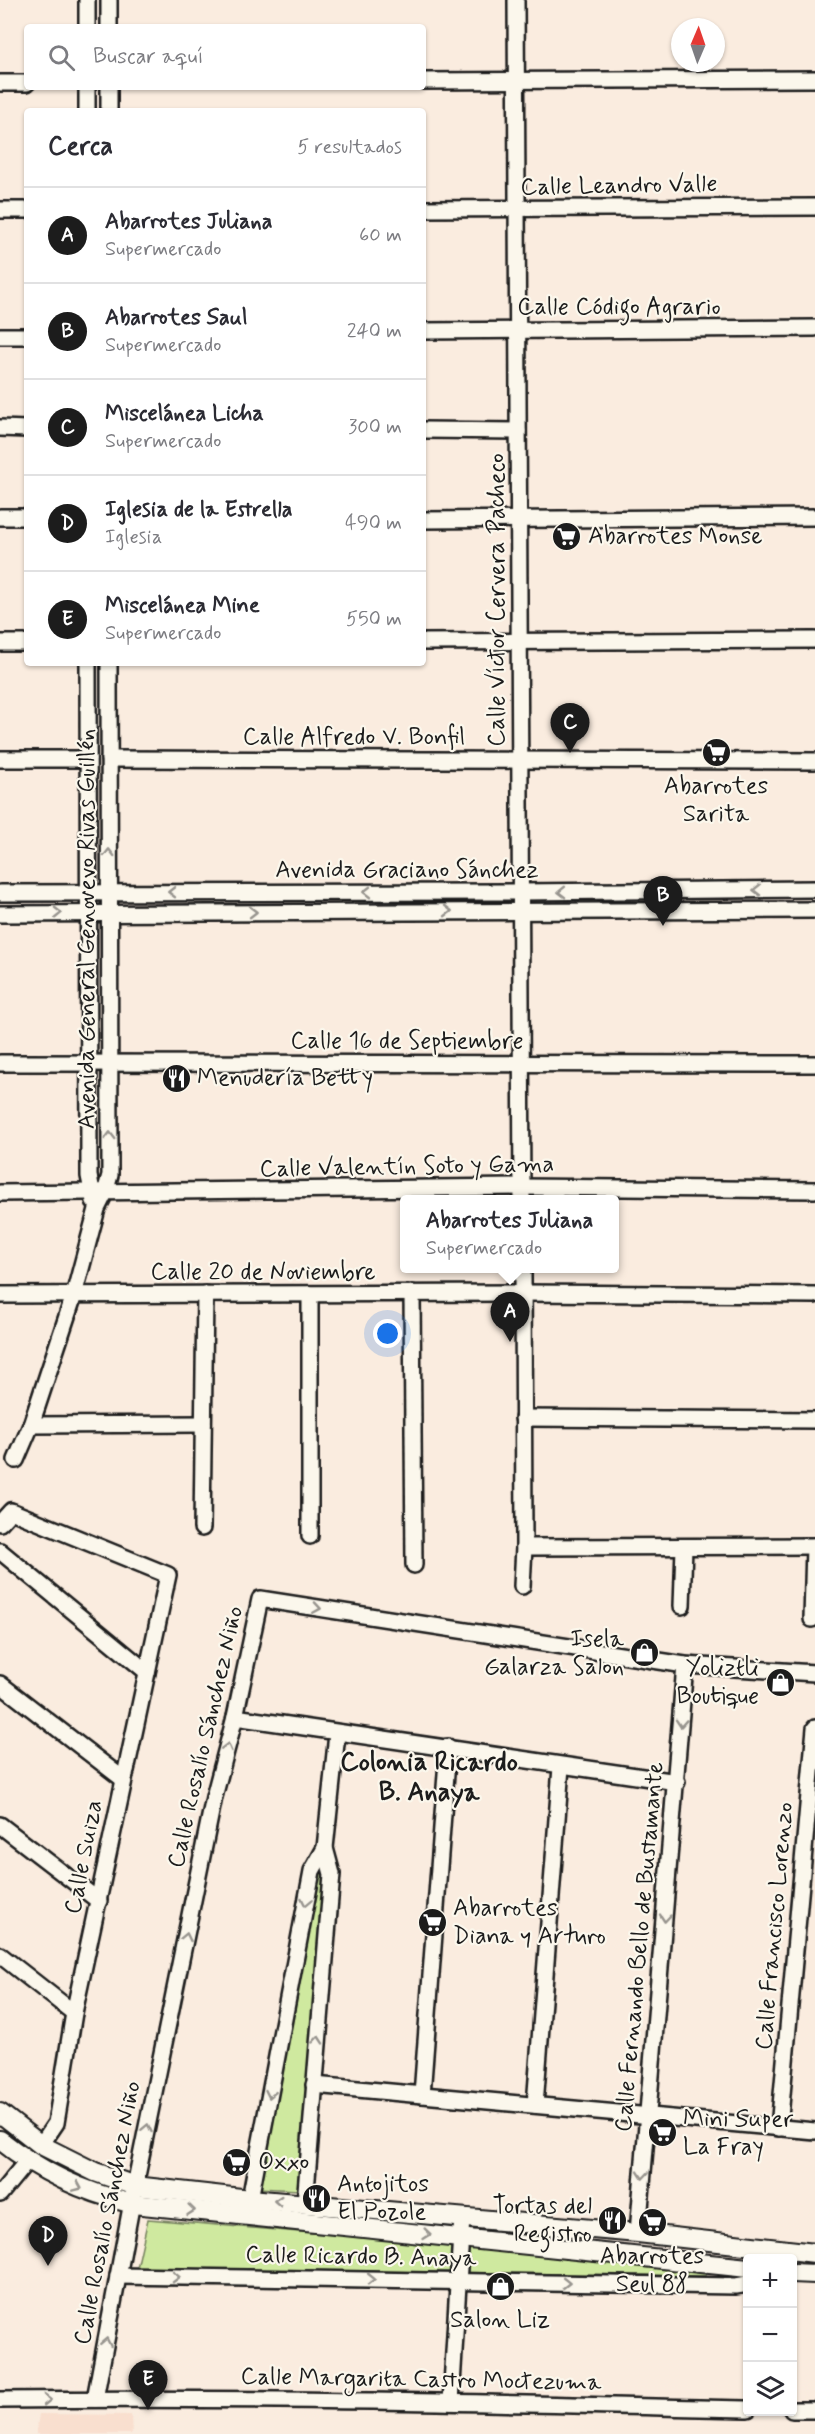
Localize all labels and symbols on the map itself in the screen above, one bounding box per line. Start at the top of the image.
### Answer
north arrow [671,18,725,72]
street label: Calle Leandro Valle [520,169,718,203]
street label: Calle Código Agrario [517,292,721,326]
street label: Calle Víctor Cervera Pacheco [482,453,513,747]
supermarket icon: Abarrotes Monse [551,520,583,552]
place label: Abarrotes Monse [588,521,762,552]
pin: C [550,704,590,753]
street label: Calle Alfredo V. Bonfil [243,722,465,753]
street label: Avenida General Genovevo Rivas Guillén [72,729,103,1129]
supermarket icon: Abarrotes Sarita [700,737,732,769]
place label: Abarrotes Sarita [664,771,769,830]
one-way arrow [103,849,115,858]
street label: Avenida Graciano Sánchez [275,855,539,886]
pin: B [644,876,682,926]
one-way arrow [752,884,761,896]
one-way arrow [167,886,176,898]
one-way arrow [362,886,371,898]
one-way arrow [557,886,566,898]
one-way arrow [444,905,453,917]
one-way arrow [54,906,63,919]
one-way arrow [249,906,258,918]
street label: Calle 16 de Septiembre [291,1026,524,1057]
restaurant icon: Menudería Betty [160,1062,192,1094]
place label: Menudería Betty [197,1063,373,1094]
one-way arrow [104,1131,116,1140]
street label: Calle Valentín Soto y Gama [259,1149,555,1185]
street label: Calle 20 de Noviembre [150,1257,376,1288]
pin: A [490,1292,530,1342]
your location [373,1319,402,1348]
one-way arrow [313,1602,322,1614]
street label: Calle Rosalío Sánchez Niño [161,1603,251,1871]
place label: Isela Galarza Salon [484,1624,625,1683]
shop icon: Isela Galarza Salon [629,1637,661,1669]
place label: Yoliztli Boutique [677,1653,759,1712]
shop icon: Yoliztli Boutique [764,1666,796,1698]
one-way arrow [675,1719,688,1728]
one-way arrow [220,1742,232,1753]
district label: Colonia Ricardo B. Anaya [340,1746,518,1810]
street label: Calle Fernando Bello de Bustamante [608,1761,672,2133]
street label: Calle Suiza [58,1797,110,1917]
street label: Calle Francisco Lorenzo [749,1801,801,2051]
place label: Abarrotes Diana y Arturo [453,1893,606,1952]
one-way arrow [300,1897,313,1907]
supermarket icon: Abarrotes Diana y Arturo [416,1906,448,1938]
one-way arrow [659,1913,672,1922]
one-way arrow [178,1933,191,1943]
one-way arrow [311,2035,324,2045]
street label: Calle Rosalío Sánchez Niño [67,2079,149,2347]
one-way arrow [264,2089,277,2099]
place label: Mini Super La Fray [683,2104,793,2163]
supermarket icon: Mini Super La Fray [646,2117,678,2149]
one-way arrow [140,2124,153,2134]
supermarket icon: Oxxo [221,2146,253,2178]
place label: Oxxo [258,2147,309,2178]
place label: Antojitos El Pozole [337,2169,429,2228]
one-way arrow [637,2170,650,2179]
one-way arrow [72,2180,83,2192]
restaurant icon: Antojitos El Pozole [300,2182,332,2214]
place label: Tortas del Registro [492,2191,592,2253]
one-way arrow [274,2195,283,2208]
one-way arrow [186,2203,196,2216]
restaurant icon: Tortas del Registro [597,2204,629,2236]
supermarket icon: Abarrotes Seul 88 [636,2207,668,2239]
pin: D [28,2216,68,2266]
one-way arrow [422,2227,431,2240]
street label: Calle Ricardo B. Anaya [245,2239,477,2275]
place label: Abarrotes Seul 88 [600,2241,705,2300]
one-way arrow [172,2271,181,2283]
shop icon: Salon Liz [484,2271,516,2303]
one-way arrow [367,2273,376,2285]
one-way arrow [562,2276,571,2289]
place label: Salon Liz [450,2305,550,2336]
one-way arrow [99,2337,111,2346]
pin: E [128,2360,168,2410]
street label: Calle Margarita Castro Moctezuma [240,2361,602,2401]
one-way arrow [43,2394,52,2406]

